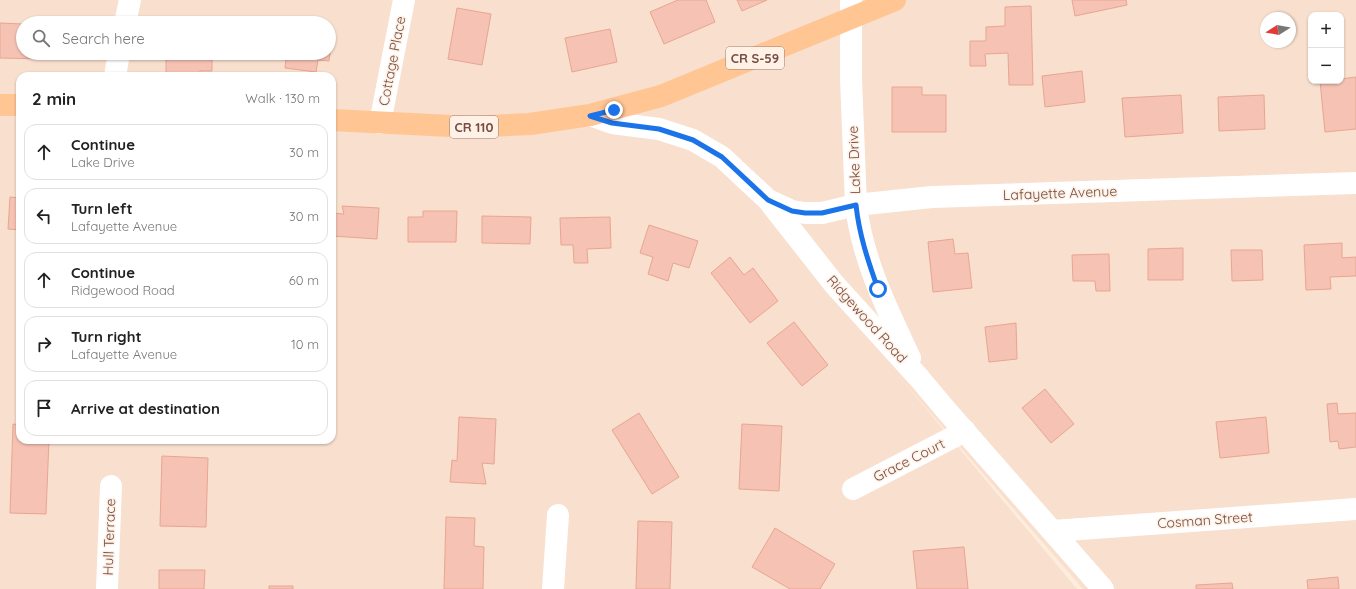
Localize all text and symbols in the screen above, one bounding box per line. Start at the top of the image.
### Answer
north arrow [1260,12,1296,48]
map controls [1308,12,1344,84]
button: + [1308,12,1344,48]
street label: Cottage Place [374,15,410,107]
search box [16,16,336,60]
icon: search [30,27,52,49]
text: Search here [62,29,145,48]
road number: CR S-59 [726,47,784,69]
button: − [1308,48,1344,84]
text: 2 min [32,88,76,109]
text: Walk · 130 m [245,90,320,106]
route end [605,101,623,119]
road number: CR 110 [450,116,498,138]
street label: Lake Drive [844,125,864,195]
text: Continue [71,135,135,154]
icon: ahead [33,141,55,163]
text: 30 m [289,144,319,160]
text: Lake Drive [71,154,135,170]
street label: Lafayette Avenue [1003,182,1118,204]
text: Turn left [71,199,133,218]
icon: left [33,205,55,227]
text: 30 m [289,208,319,224]
text: Lafayette Avenue [71,218,177,234]
text: Continue [71,263,135,282]
icon: ahead [33,269,55,291]
street label: Ridgewood Road [823,271,911,367]
text: 60 m [289,272,319,288]
route start [869,280,887,298]
text: Ridgewood Road [71,282,175,298]
text: Turn right [71,327,142,346]
icon: right [33,333,55,355]
text: 10 m [291,336,319,352]
text: Lafayette Avenue [71,346,177,362]
icon: arrive [33,397,55,419]
text: Arrive at destination [71,399,220,418]
street label: Grace Court [870,434,948,486]
street label: Hull Terrace [99,498,119,576]
street label: Cosman Street [1157,508,1254,532]

